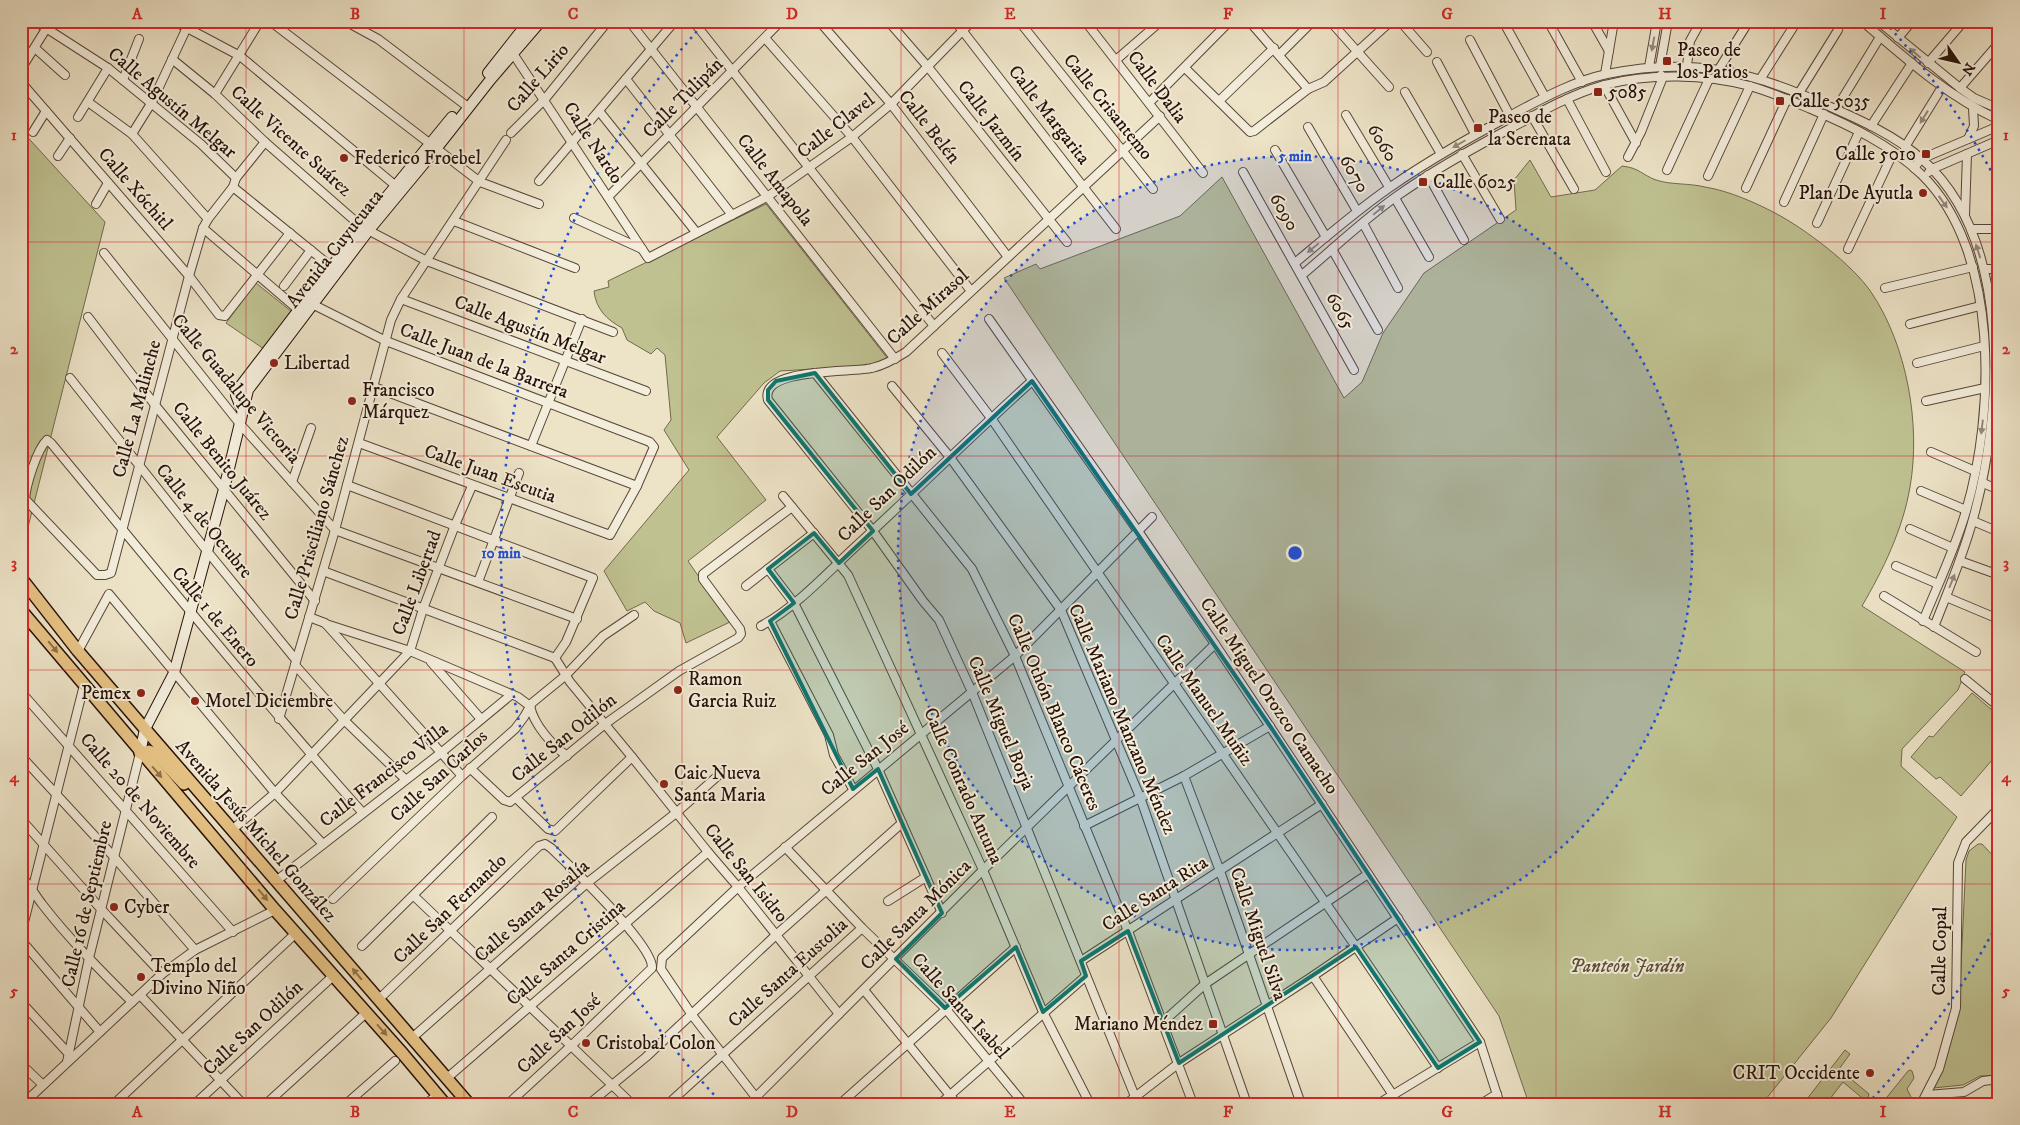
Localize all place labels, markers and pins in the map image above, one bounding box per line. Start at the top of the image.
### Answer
place label: Paseo de los Patios [1677,39,1748,84]
marker: Paseo de los Patios [1661,55,1673,67]
place label: 5085 [1608,81,1647,104]
marker: 5085 [1592,86,1604,98]
place label: Calle 5035 [1790,90,1871,113]
marker: Calle 5035 [1774,95,1786,107]
place label: Paseo de la Serenata [1488,106,1571,151]
marker: Paseo de la Serenata [1472,122,1484,134]
place label: Calle 5010 [1835,143,1916,166]
place label: Federico Froebel [354,147,482,170]
marker: Calle 5010 [1920,148,1932,160]
marker: Federico Froebel [338,152,350,164]
place label: Calle 6025 [1433,171,1516,194]
marker: Calle 6025 [1417,176,1429,188]
place label: Plan De Ayutla [1798,182,1913,205]
marker: Plan De Ayutla [1917,187,1929,199]
place label: Libertad [284,352,351,375]
marker: Libertad [268,357,280,369]
place label: Francisco Márquez [362,379,435,425]
marker: Francisco Márquez [346,395,358,407]
centre of rings [1286,544,1304,562]
place label: Ramon Garcia Ruiz [688,668,777,713]
place label: Pemex [81,682,132,705]
marker: Ramon Garcia Ruiz [672,684,684,696]
marker: Pemex [135,687,147,699]
place label: Motel Diciembre [205,690,333,713]
marker: Motel Diciembre [189,695,201,707]
place label: Caic Nueva Santa Maria [674,762,766,807]
marker: Caic Nueva Santa Maria [658,778,670,790]
place label: Cyber [124,896,169,919]
marker: Cyber [108,901,120,913]
place label: Templo del Divino Niño [151,955,246,1000]
marker: Templo del Divino Niño [135,971,147,983]
place label: Mariano Méndez [1074,1013,1203,1036]
marker: Mariano Méndez [1207,1018,1219,1030]
place label: Cristobal Colon [596,1032,716,1055]
marker: Cristobal Colon [580,1037,592,1049]
place label: CRIT Occidente [1733,1062,1860,1085]
marker: CRIT Occidente [1864,1067,1876,1079]

